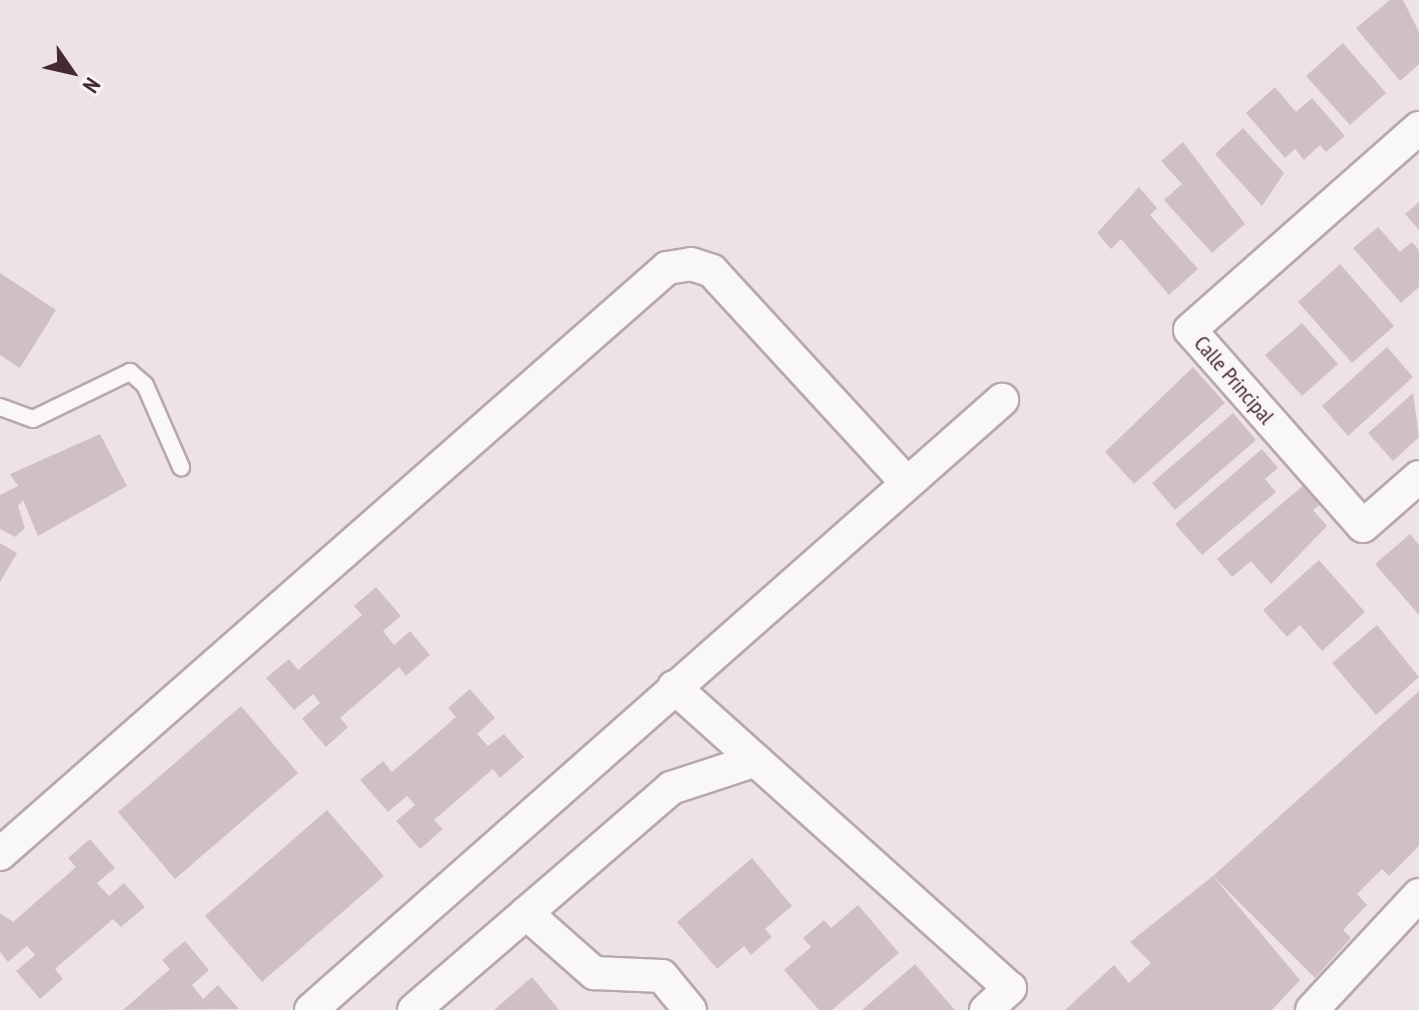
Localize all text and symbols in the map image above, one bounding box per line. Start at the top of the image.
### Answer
north arrow [32,32,112,112]
text: N [77,73,107,98]
street label: Calle Principal [1188,330,1280,430]

